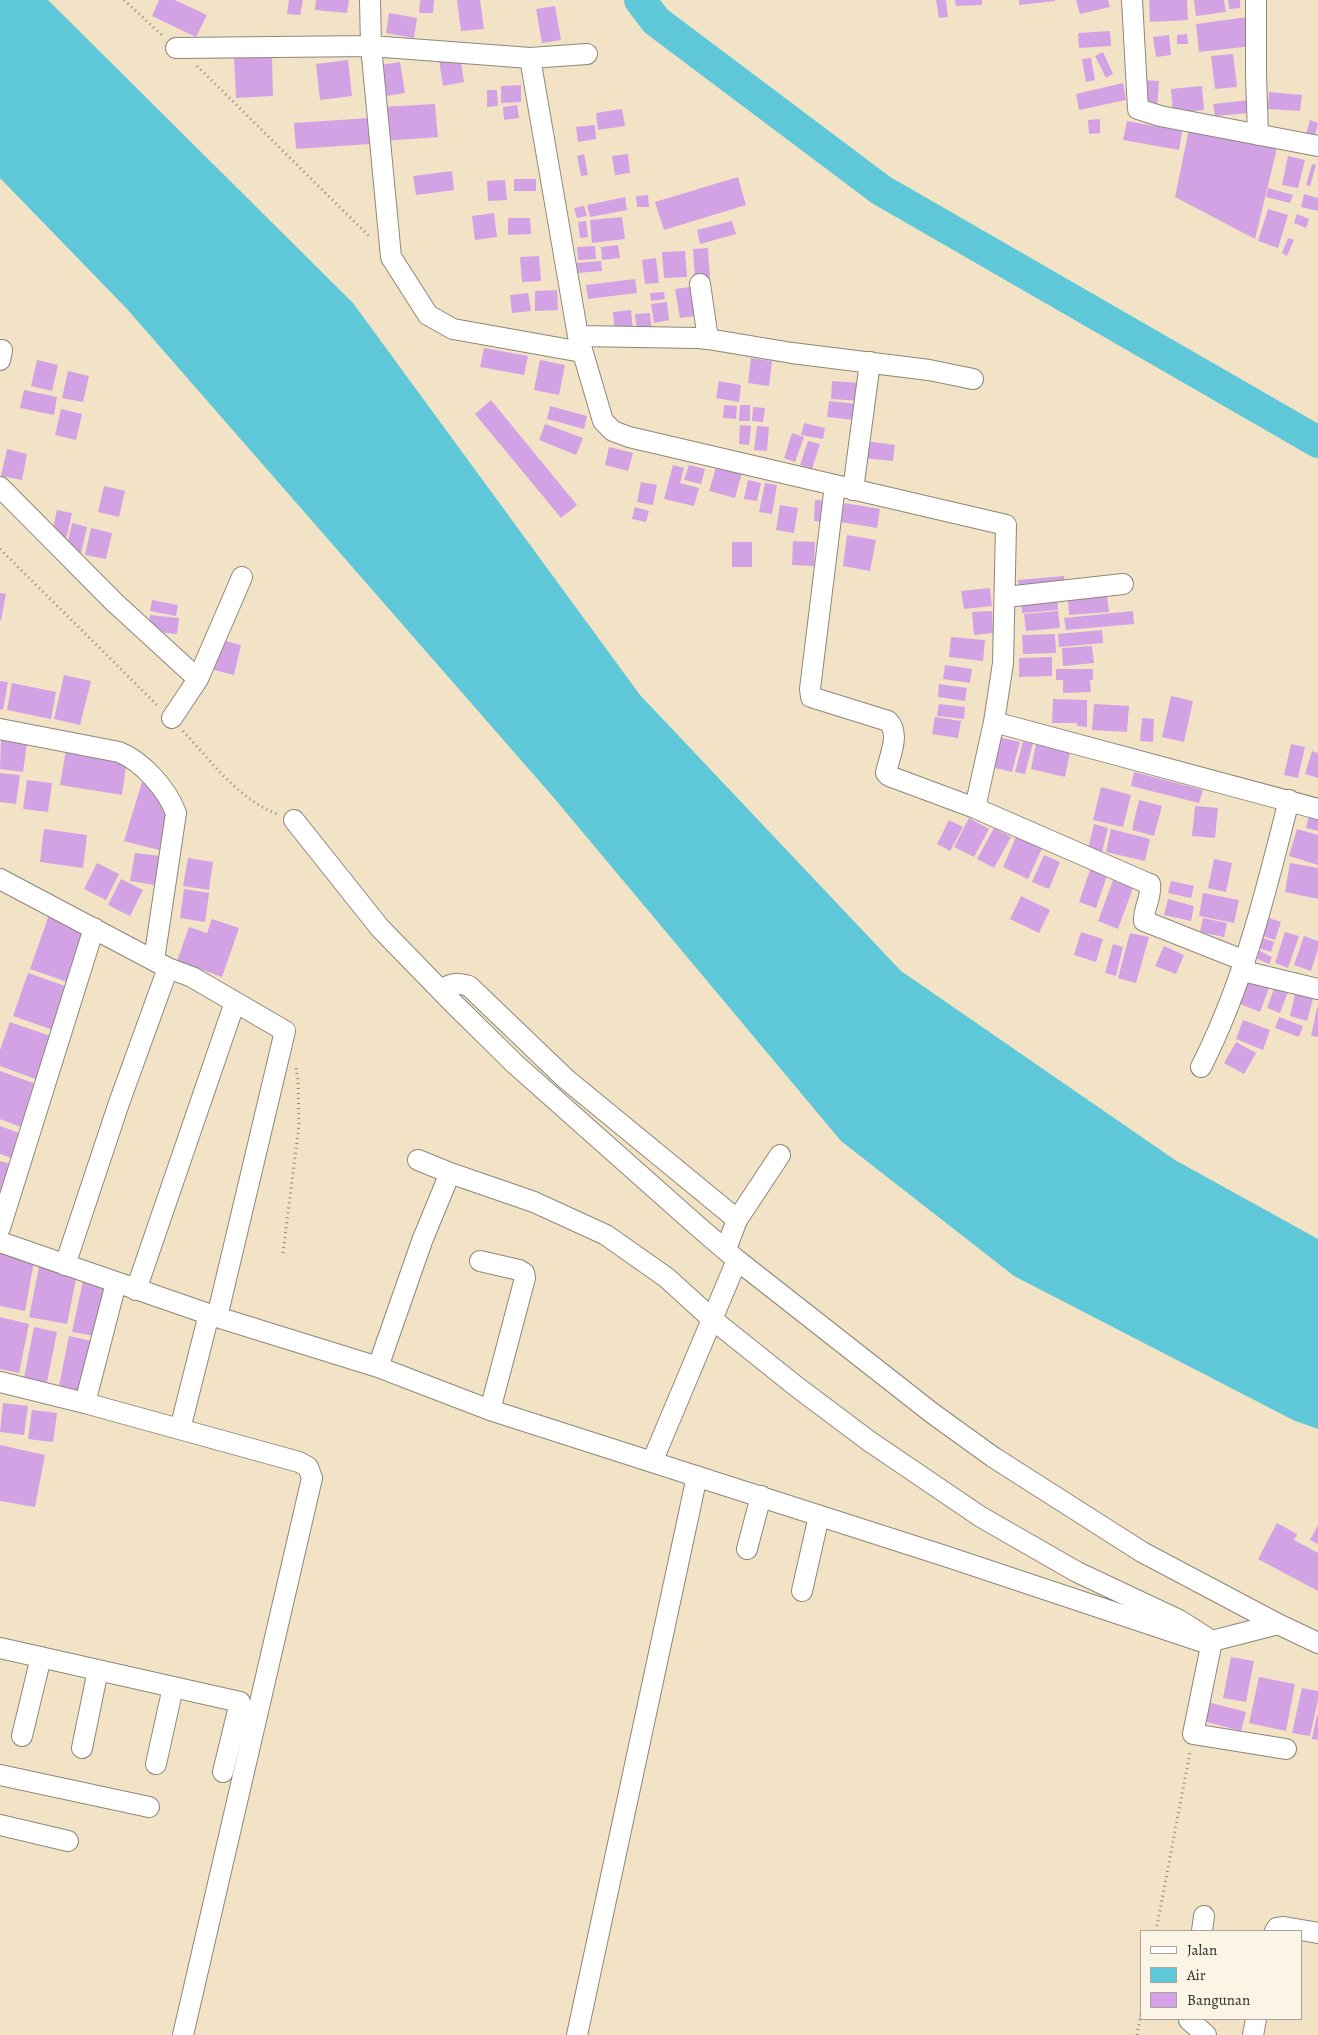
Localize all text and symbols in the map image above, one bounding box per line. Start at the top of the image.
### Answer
legend [1140,1930,1303,2020]
text: Jalan [1187,1940,1217,1960]
text: Air [1187,1965,1205,1985]
text: Bangunan [1187,1990,1250,2010]

